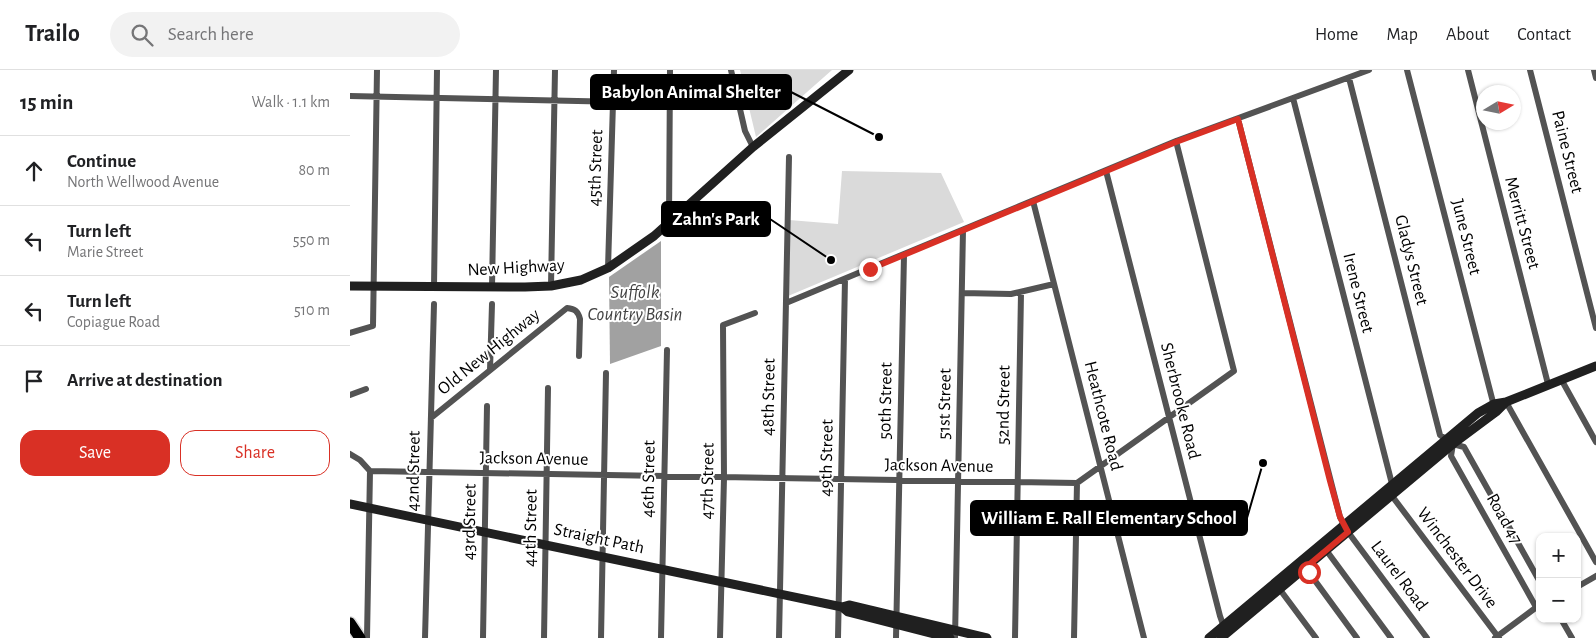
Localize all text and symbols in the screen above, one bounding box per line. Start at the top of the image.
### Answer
search box [110,12,460,57]
icon: search [128,21,156,49]
text: Trailo [25,22,80,46]
text: Search here [168,25,254,44]
text: Home [1315,26,1358,44]
text: Map [1386,26,1418,44]
text: About [1446,26,1489,44]
text: Contact [1517,26,1571,44]
callout: Babylon Animal Shelter [591,75,791,109]
text: Babylon Animal Shelter [601,83,781,102]
north arrow [1476,85,1521,130]
text: 15 min [20,92,73,113]
text: Walk · 1.1 km [252,94,330,110]
street label: Paine Street [1548,109,1586,195]
street label: 45th Street [586,129,606,207]
text: Continue [67,152,136,171]
icon: ahead [20,157,48,185]
text: 80 m [299,162,330,178]
text: North Wellwood Avenue [67,174,219,190]
street label: Merritt Street [1501,175,1543,271]
street label: June Street [1448,197,1484,277]
callout: Zahn's Park [662,202,770,236]
text: Zahn's Park [672,210,760,229]
street label: Gladys Street [1391,213,1431,307]
text: Turn left [67,222,131,241]
icon: left [20,227,48,255]
text: 550 m [293,232,330,248]
text: Marie Street [67,244,143,260]
street label: Irene Street [1339,251,1377,335]
street label: New Highway [467,256,565,280]
route end [859,258,882,281]
water label: Suffolk Country Basin [588,283,682,324]
text: Turn left [67,292,131,311]
icon: left [20,297,48,325]
text: 510 m [294,302,330,318]
street label: Old New Highway [435,305,544,399]
text: Copiague Road [67,314,160,330]
street label: Sherbrooke Road [1157,341,1203,461]
street label: 48th Street [759,358,779,436]
street label: Heathcote Road [1081,359,1125,473]
street label: 50th Street [876,362,896,440]
street label: 52nd Street [994,365,1014,445]
icon: arrive [20,367,48,395]
street label: 51st Street [935,368,955,440]
text: Arrive at destination [67,371,223,390]
street label: 49th Street [817,419,837,497]
button: Save [20,430,170,476]
button: Share [180,430,330,476]
street label: 42nd Street [404,430,424,512]
street label: 46th Street [639,440,659,518]
street label: 47th Street [698,442,718,519]
street label: Jackson Avenue [479,449,589,469]
street label: Jackson Avenue [884,456,994,476]
street label: 43rd Street [460,483,480,560]
street label: 44th Street [521,489,541,567]
street label: Road 47 [1483,491,1525,547]
callout: William E. Rall Elementary School [971,501,1247,535]
street label: Winchester Drive [1413,504,1501,612]
text: William E. Rall Elementary School [981,509,1237,528]
street label: Straight Path [552,521,646,557]
map controls [1536,533,1581,623]
button: + [1536,533,1581,578]
street label: Laurel Road [1367,538,1431,614]
route start [1298,561,1321,584]
button: − [1536,578,1581,623]

